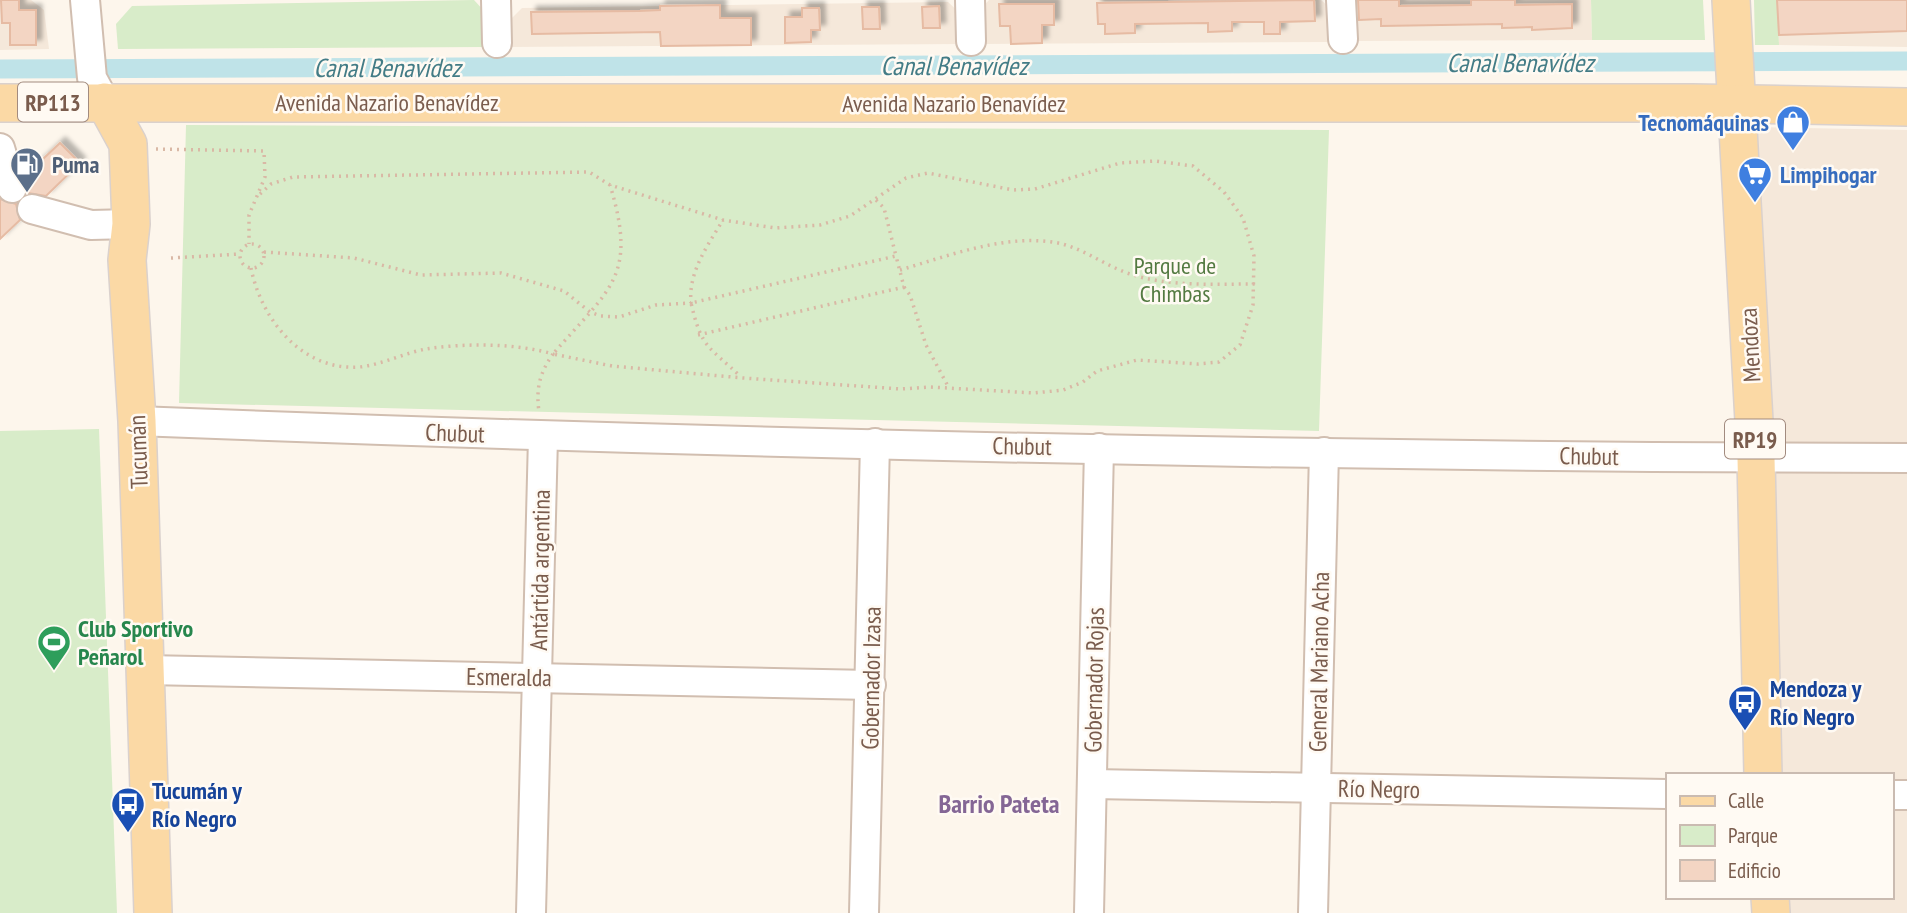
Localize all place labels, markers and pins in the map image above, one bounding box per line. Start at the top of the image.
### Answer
shop icon: Tecnomáquinas [1774,103,1812,152]
place label: Tecnomáquinas [1638,107,1769,138]
fuel station icon: Puma [8,145,46,194]
place label: Puma [52,149,100,180]
supermarket icon: Limpihogar [1736,155,1774,204]
place label: Limpihogar [1780,159,1878,190]
place label: Club Sportivo Peñarol [78,613,193,672]
sports icon: Club Sportivo Peñarol [35,623,73,672]
place label: Mendoza y Río Negro [1770,673,1862,732]
bus stop icon: Mendoza y Río Negro [1726,683,1764,732]
place label: Tucumán y Río Negro [152,775,242,834]
bus stop icon: Tucumán y Río Negro [109,785,147,834]

